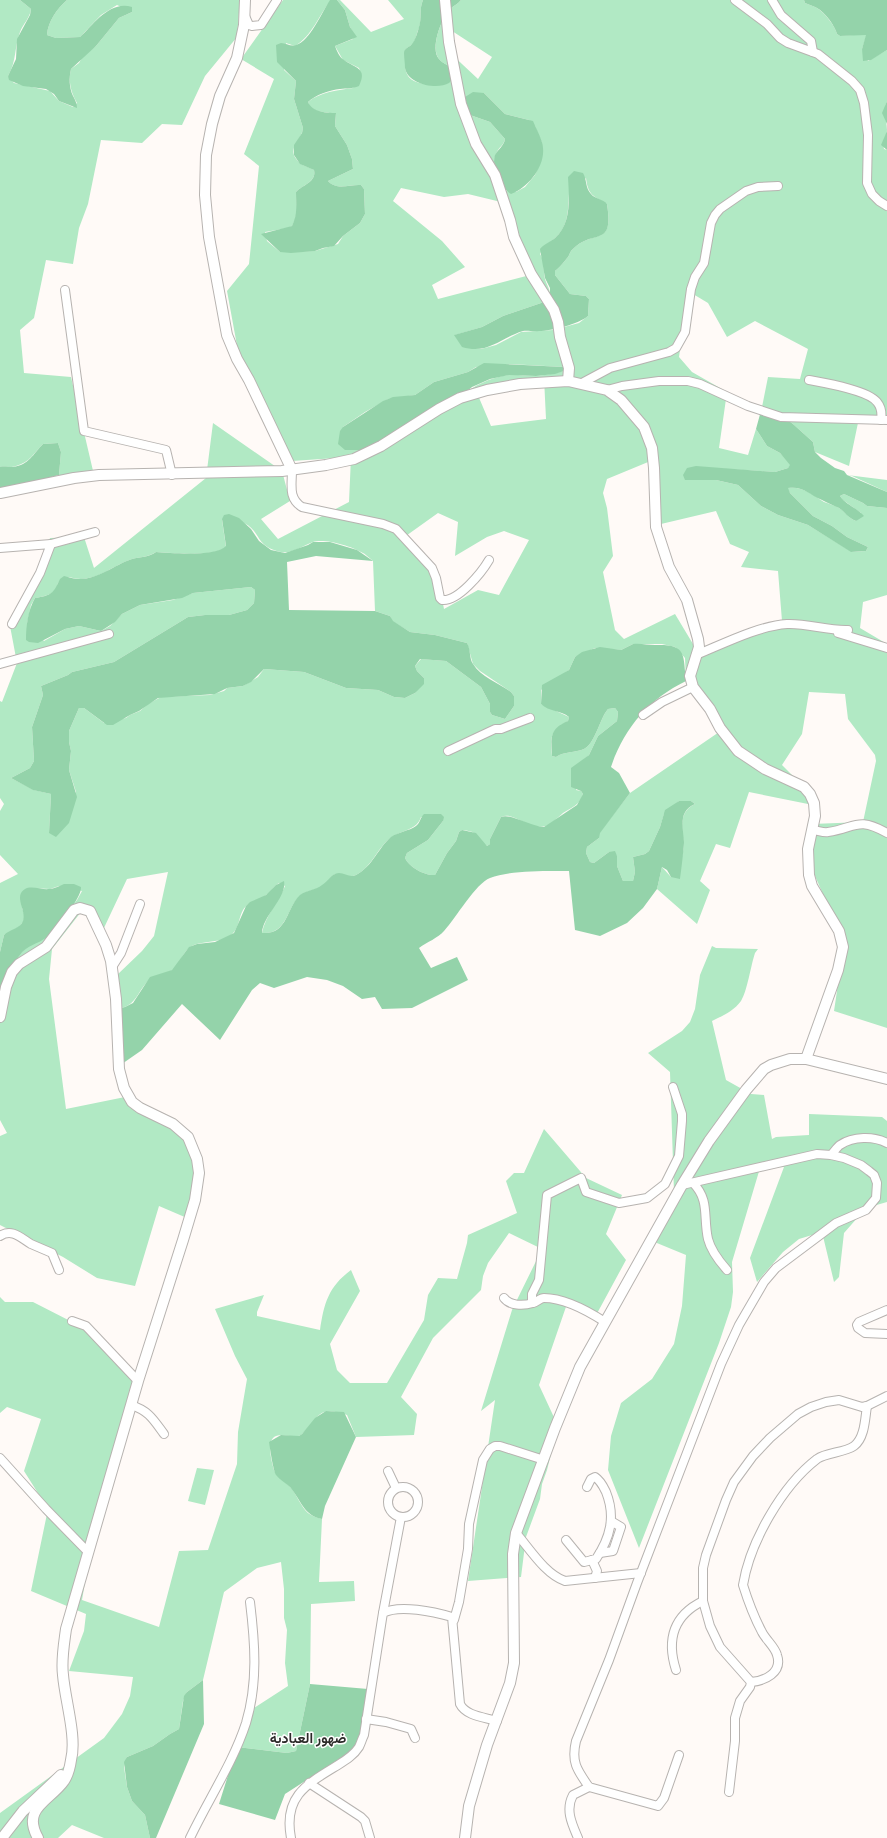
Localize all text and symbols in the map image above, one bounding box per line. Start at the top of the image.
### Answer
district label: ضهور العبادية [270,1728,346,1748]

